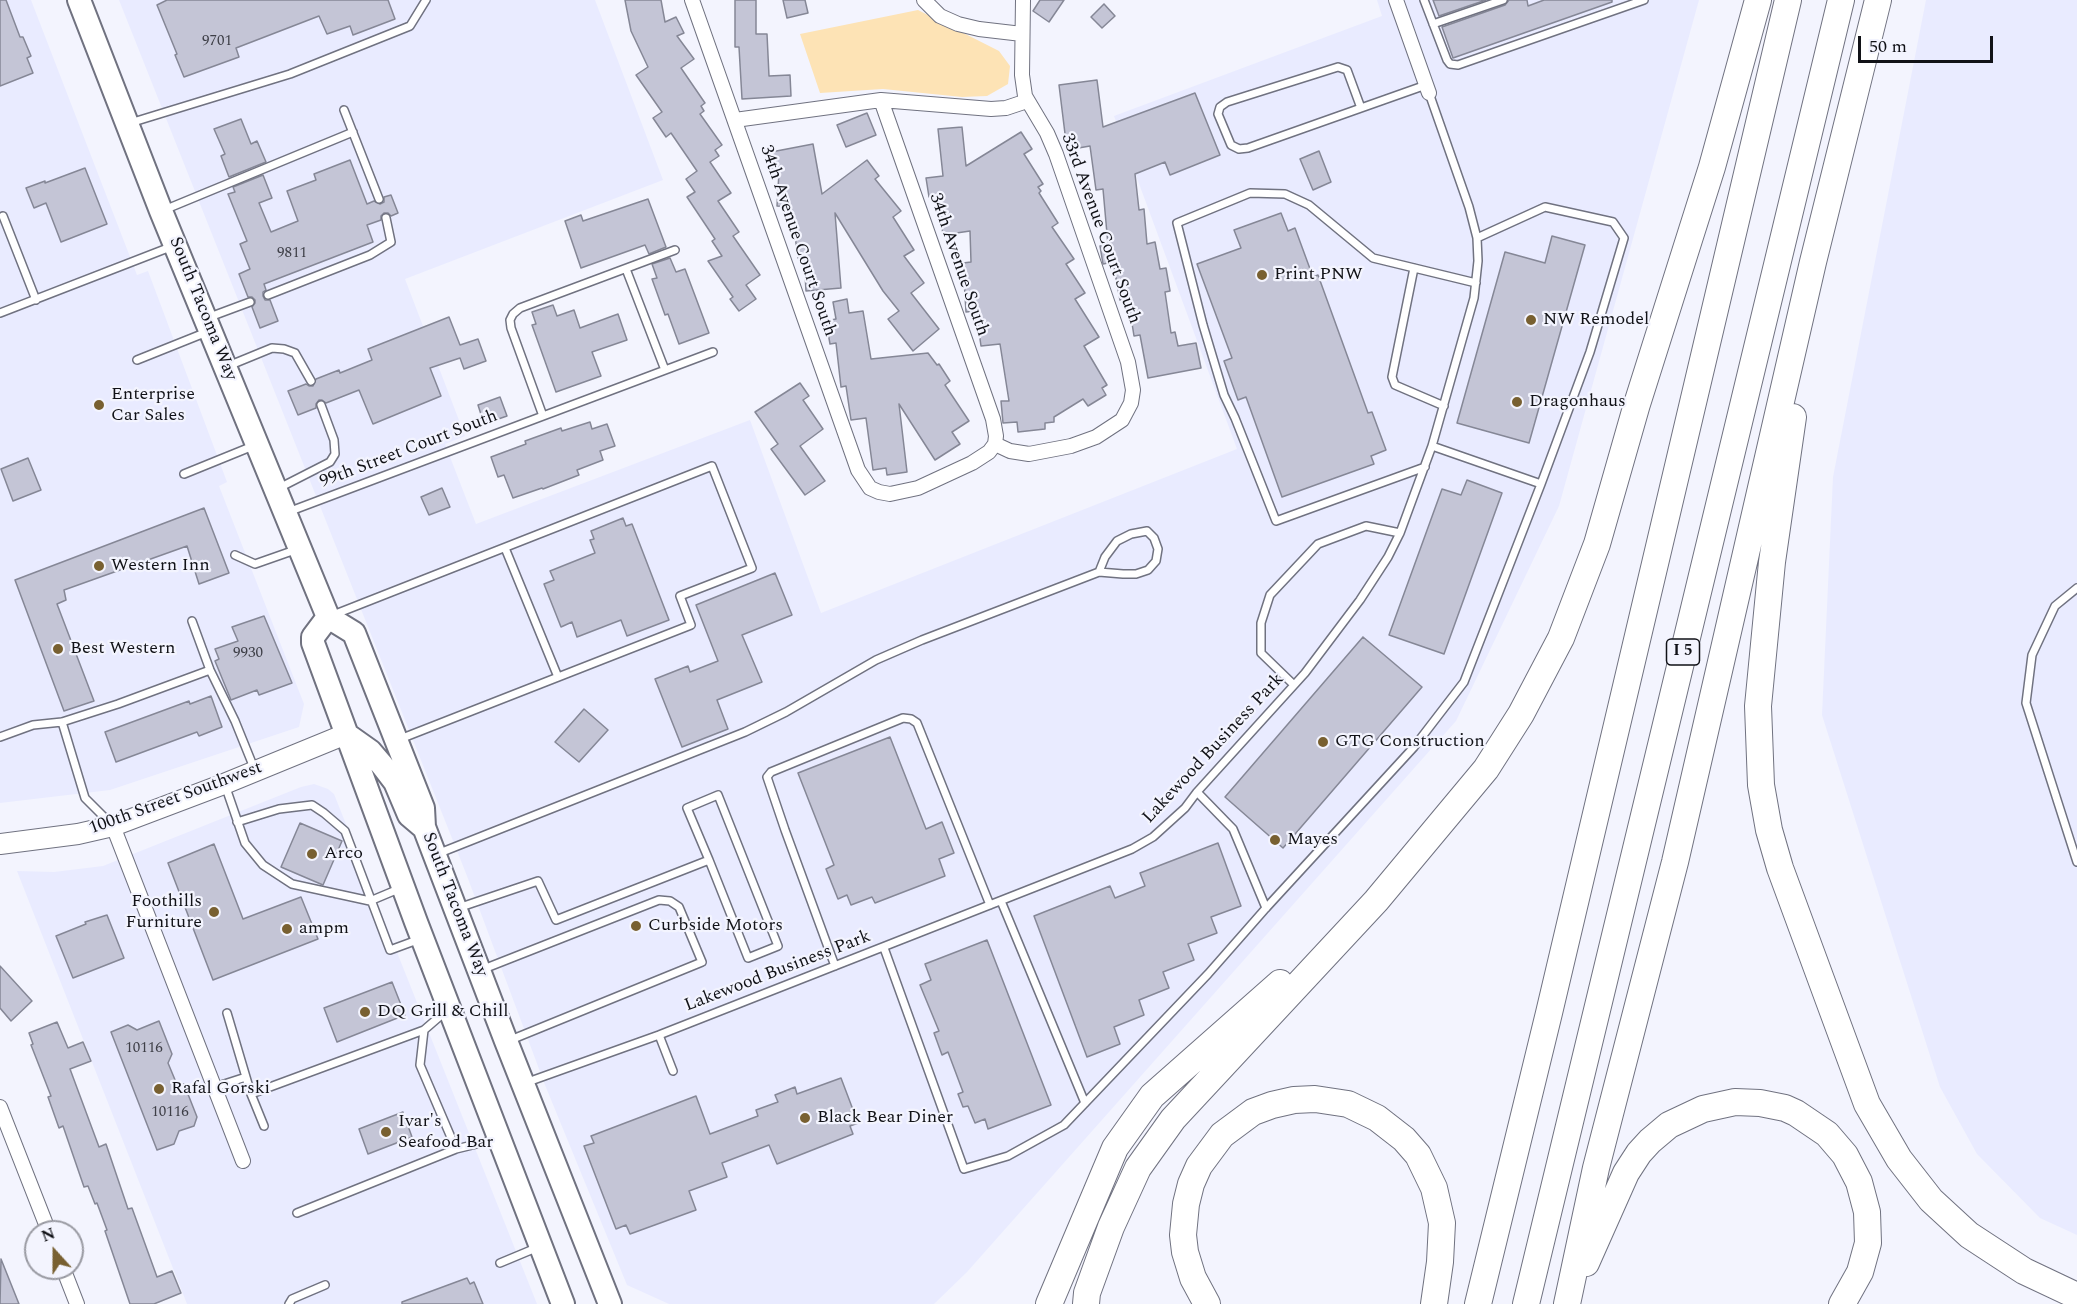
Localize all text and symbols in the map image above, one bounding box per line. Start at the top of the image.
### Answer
scale bar [1861,24,1996,62]
house number: 9701 [202,33,232,51]
text: 50 m [1869,33,1907,60]
street label: 33rd Avenue Court South [1055,131,1145,327]
street label: 34th Avenue Court South [754,143,840,339]
street label: 34th Avenue South [923,191,993,339]
street label: South Tacoma Way [163,234,241,384]
house number: 9811 [277,245,307,263]
place label: Print PNW [1274,264,1363,286]
marker: Print PNW [1255,268,1269,282]
place label: NW Remodel [1543,309,1649,331]
marker: NW Remodel [1524,313,1538,327]
place label: Enterprise Car Sales [111,384,195,426]
place label: Dragonhaus [1529,391,1626,413]
marker: Dragonhaus [1510,395,1524,409]
marker: Enterprise Car Sales [92,398,106,412]
street label: 99th Street Court South [317,406,501,494]
place label: Western Inn [111,555,210,577]
marker: Western Inn [92,559,106,573]
place label: Best Western [70,638,176,660]
road number: I 5 [1666,639,1700,665]
marker: Best Western [51,642,65,656]
house number: 9930 [233,645,263,663]
street label: Lakewood Business Park [1139,669,1289,829]
place label: GTG Construction [1335,731,1485,753]
marker: GTG Construction [1316,735,1330,749]
street label: 100th Street Southwest [86,758,266,840]
place label: Mayes [1287,829,1338,851]
street label: South Tacoma Way [417,830,491,980]
marker: Mayes [1268,833,1282,847]
place label: Arco [324,843,363,865]
marker: Arco [305,847,319,861]
place label: Foothills Furniture [126,891,202,934]
marker: Foothills Furniture [207,905,221,919]
place label: Curbside Motors [648,915,783,937]
place label: ampm [299,918,349,940]
marker: Curbside Motors [629,919,643,933]
marker: ampm [280,922,294,936]
street label: Lakewood Business Park [682,926,874,1018]
place label: DQ Grill & Chill [377,1001,509,1023]
marker: DQ Grill & Chill [358,1005,372,1019]
house number: 10116 [125,1040,163,1058]
place label: Rafal Gorski [171,1078,270,1100]
marker: Rafal Gorski [152,1082,166,1096]
house number: 10116 [151,1104,189,1122]
place label: Black Bear Diner [817,1107,953,1129]
place label: Ivar's Seafood Bar [398,1111,493,1154]
marker: Black Bear Diner [798,1111,812,1125]
marker: Ivar's Seafood Bar [379,1125,393,1139]
north arrow [24,1220,84,1280]
text: N [38,1222,59,1249]

